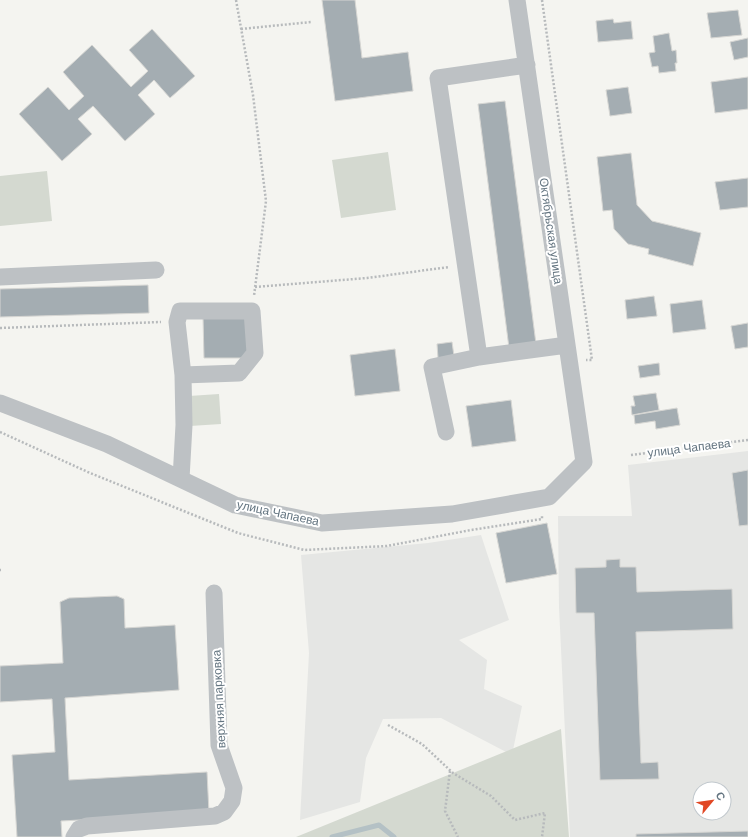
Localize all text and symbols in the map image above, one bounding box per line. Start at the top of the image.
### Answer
street label: Октябрьская улица [536,177,566,286]
street label: улица Чапаева [647,435,732,461]
street label: улица Чапаева [235,496,321,530]
street label: верхняя парковка [208,649,230,749]
north arrow [692,781,732,821]
text: С [713,789,729,803]

